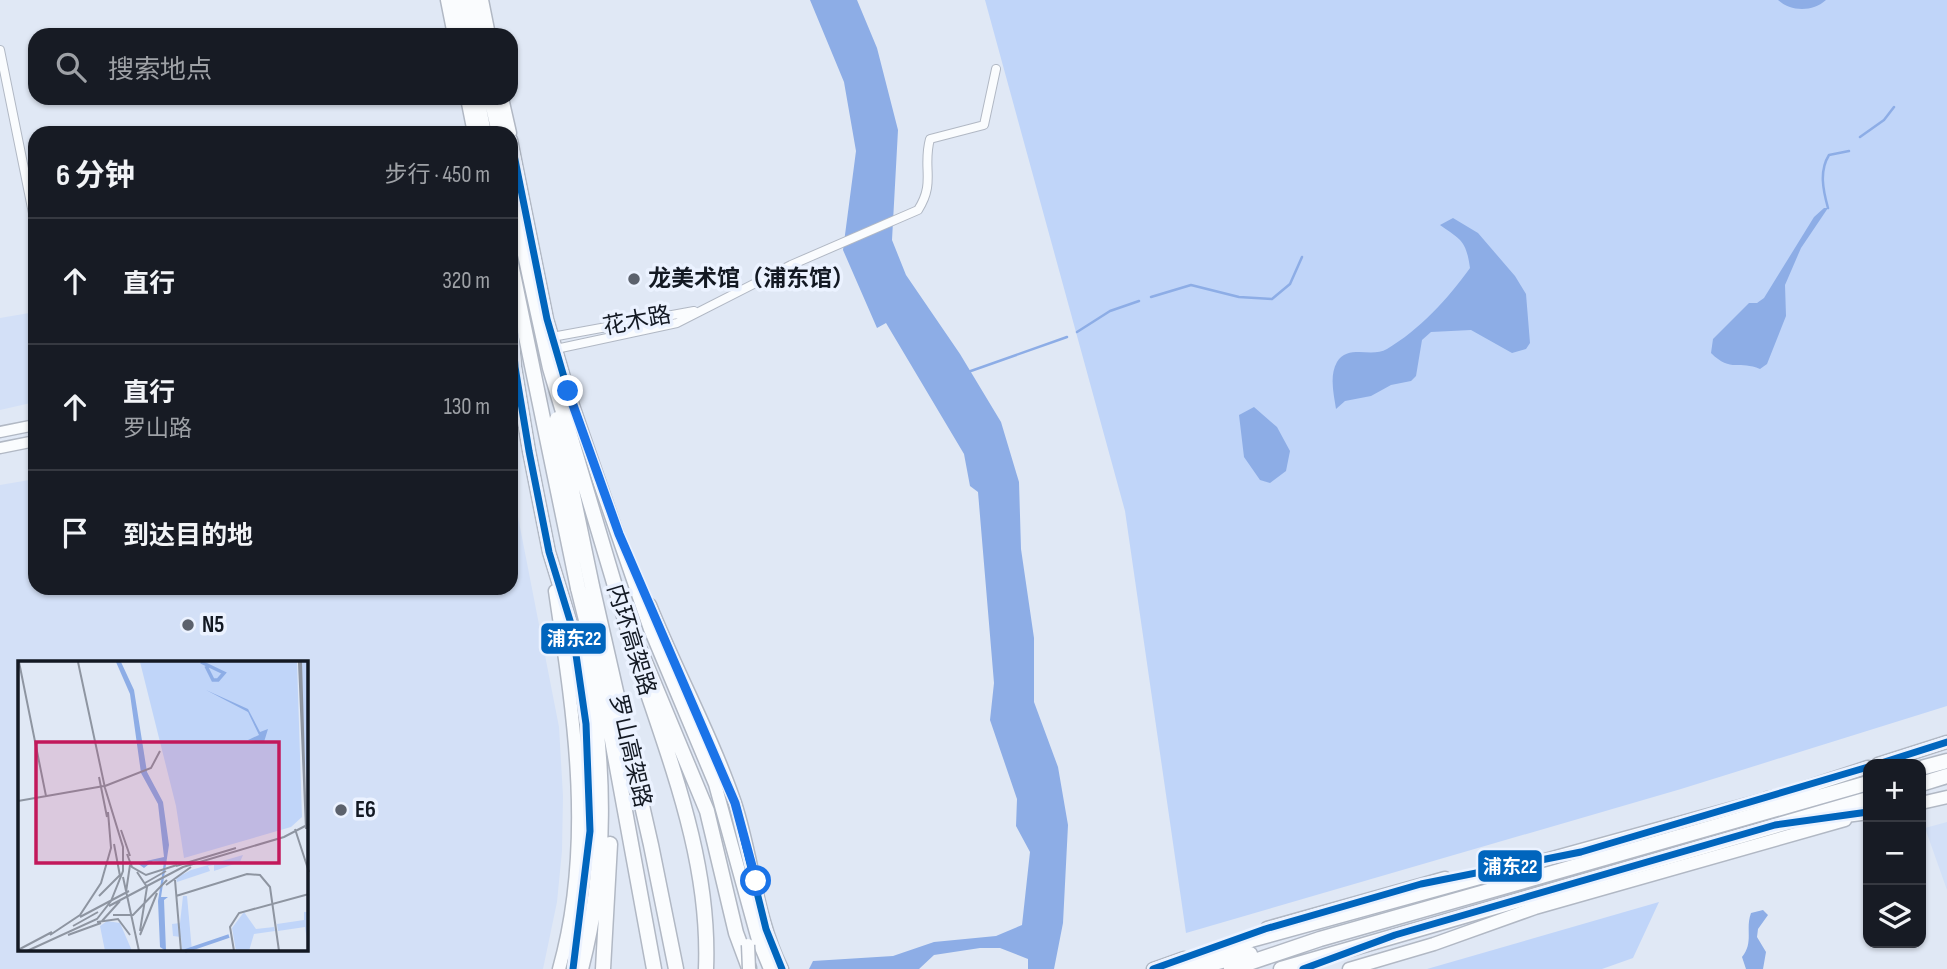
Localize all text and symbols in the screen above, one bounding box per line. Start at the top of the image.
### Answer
search box [28,28,518,105]
icon: search [52,48,90,86]
text: 搜索地点 [108,55,212,86]
text: 6 分钟 [56,158,135,194]
text: 步行 · 450 m [385,161,490,189]
icon: ahead [56,262,94,300]
place label: 龙美术馆（浦东馆） [648,265,855,293]
text: 320 m [442,267,490,295]
text: 直行 [123,269,175,300]
marker: 龙美术馆（浦东馆） [626,271,642,287]
street label: 花木路 [600,301,674,341]
route end [552,375,583,406]
text: 直行 [123,378,175,409]
icon: ahead [56,388,94,426]
text: 130 m [444,393,490,421]
text: 罗山路 [123,415,192,443]
icon: arrive [56,514,94,552]
text: 到达目的地 [123,521,253,552]
street label: 内环高架路 [601,581,661,699]
place label: N5 [202,611,224,639]
marker: N5 [180,617,196,633]
line badge: 浦东22 [540,622,607,655]
text: 浦东22 [547,628,601,651]
inset map [18,661,308,951]
street label: 罗山高架路 [603,692,657,810]
map controls [1863,759,1926,948]
button: + [1863,759,1926,822]
place label: E6 [355,796,376,824]
marker: E6 [333,802,349,818]
button: − [1863,822,1926,885]
line badge: 浦东22 [1477,849,1543,883]
text: 浦东22 [1483,856,1537,879]
route start [740,865,771,896]
button: layers [1863,885,1926,948]

